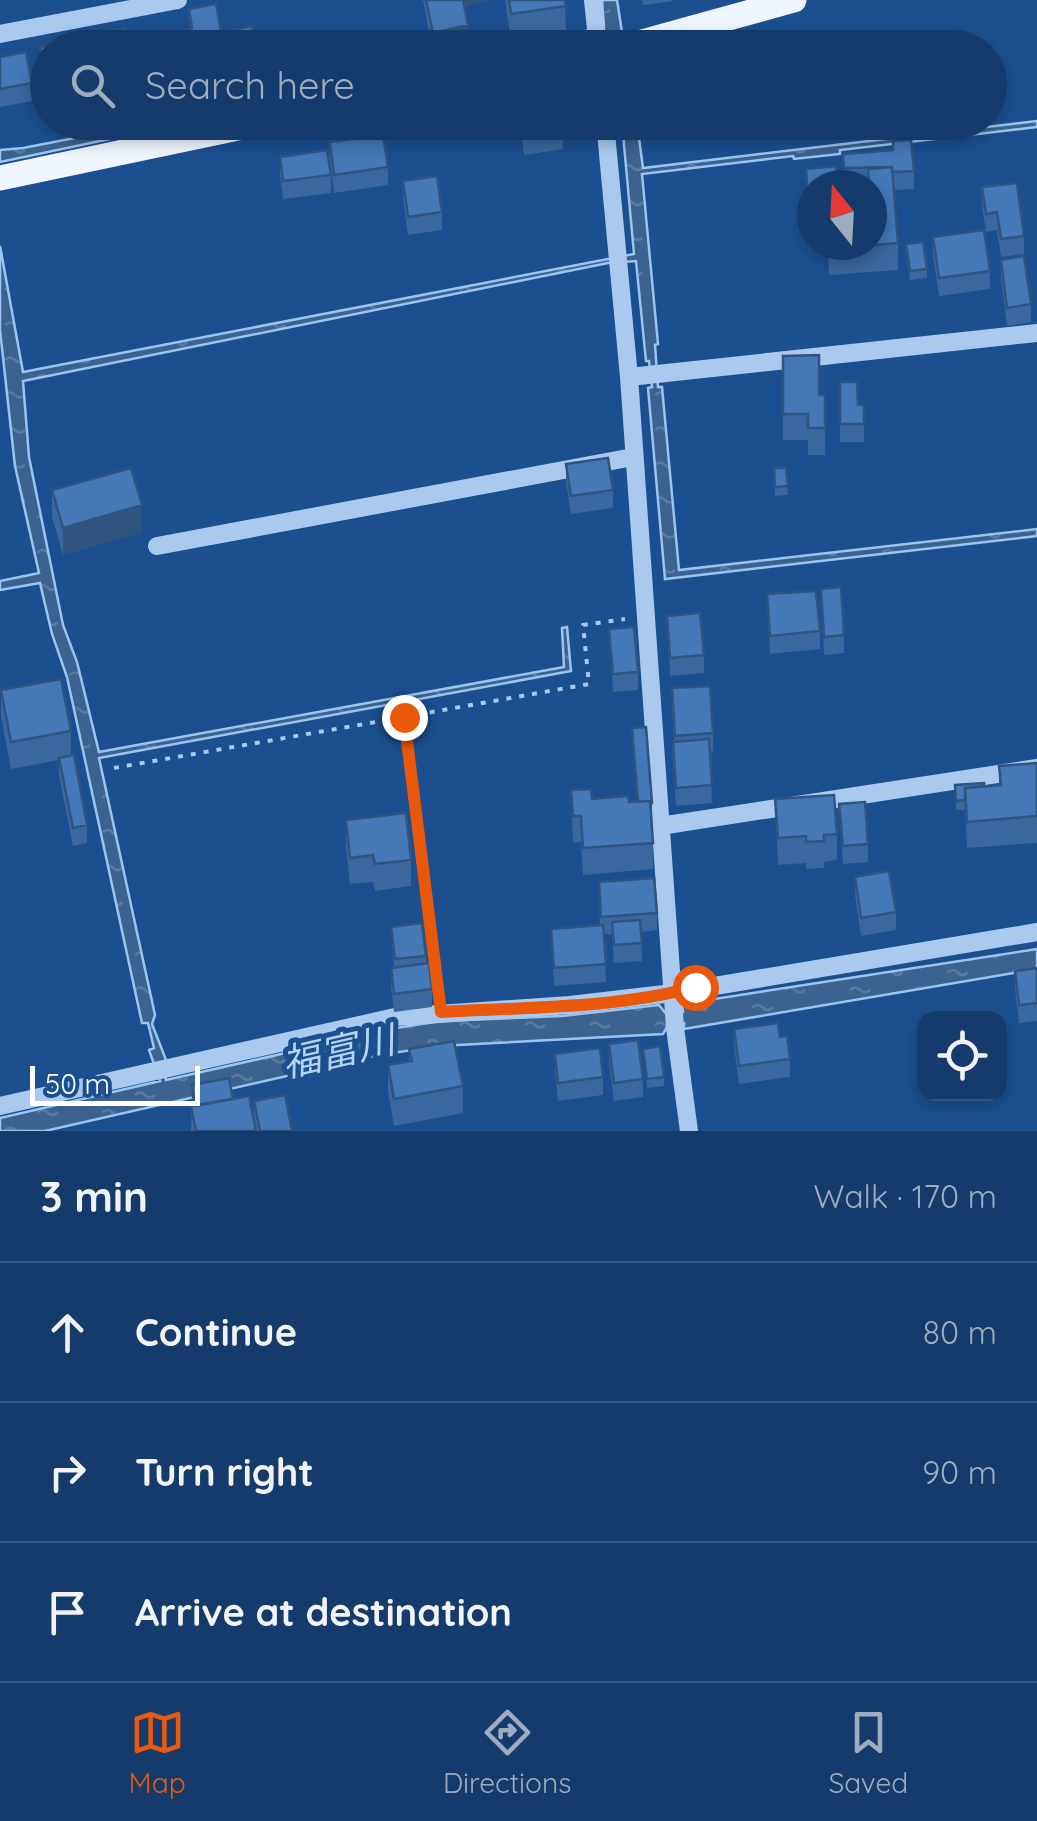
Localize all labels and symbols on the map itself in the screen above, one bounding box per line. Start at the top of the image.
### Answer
north arrow [797,170,887,260]
route end [382,695,428,741]
route start [673,965,719,1011]
water label: 福富川 [277,1014,403,1087]
scale bar [30,1061,200,1106]

